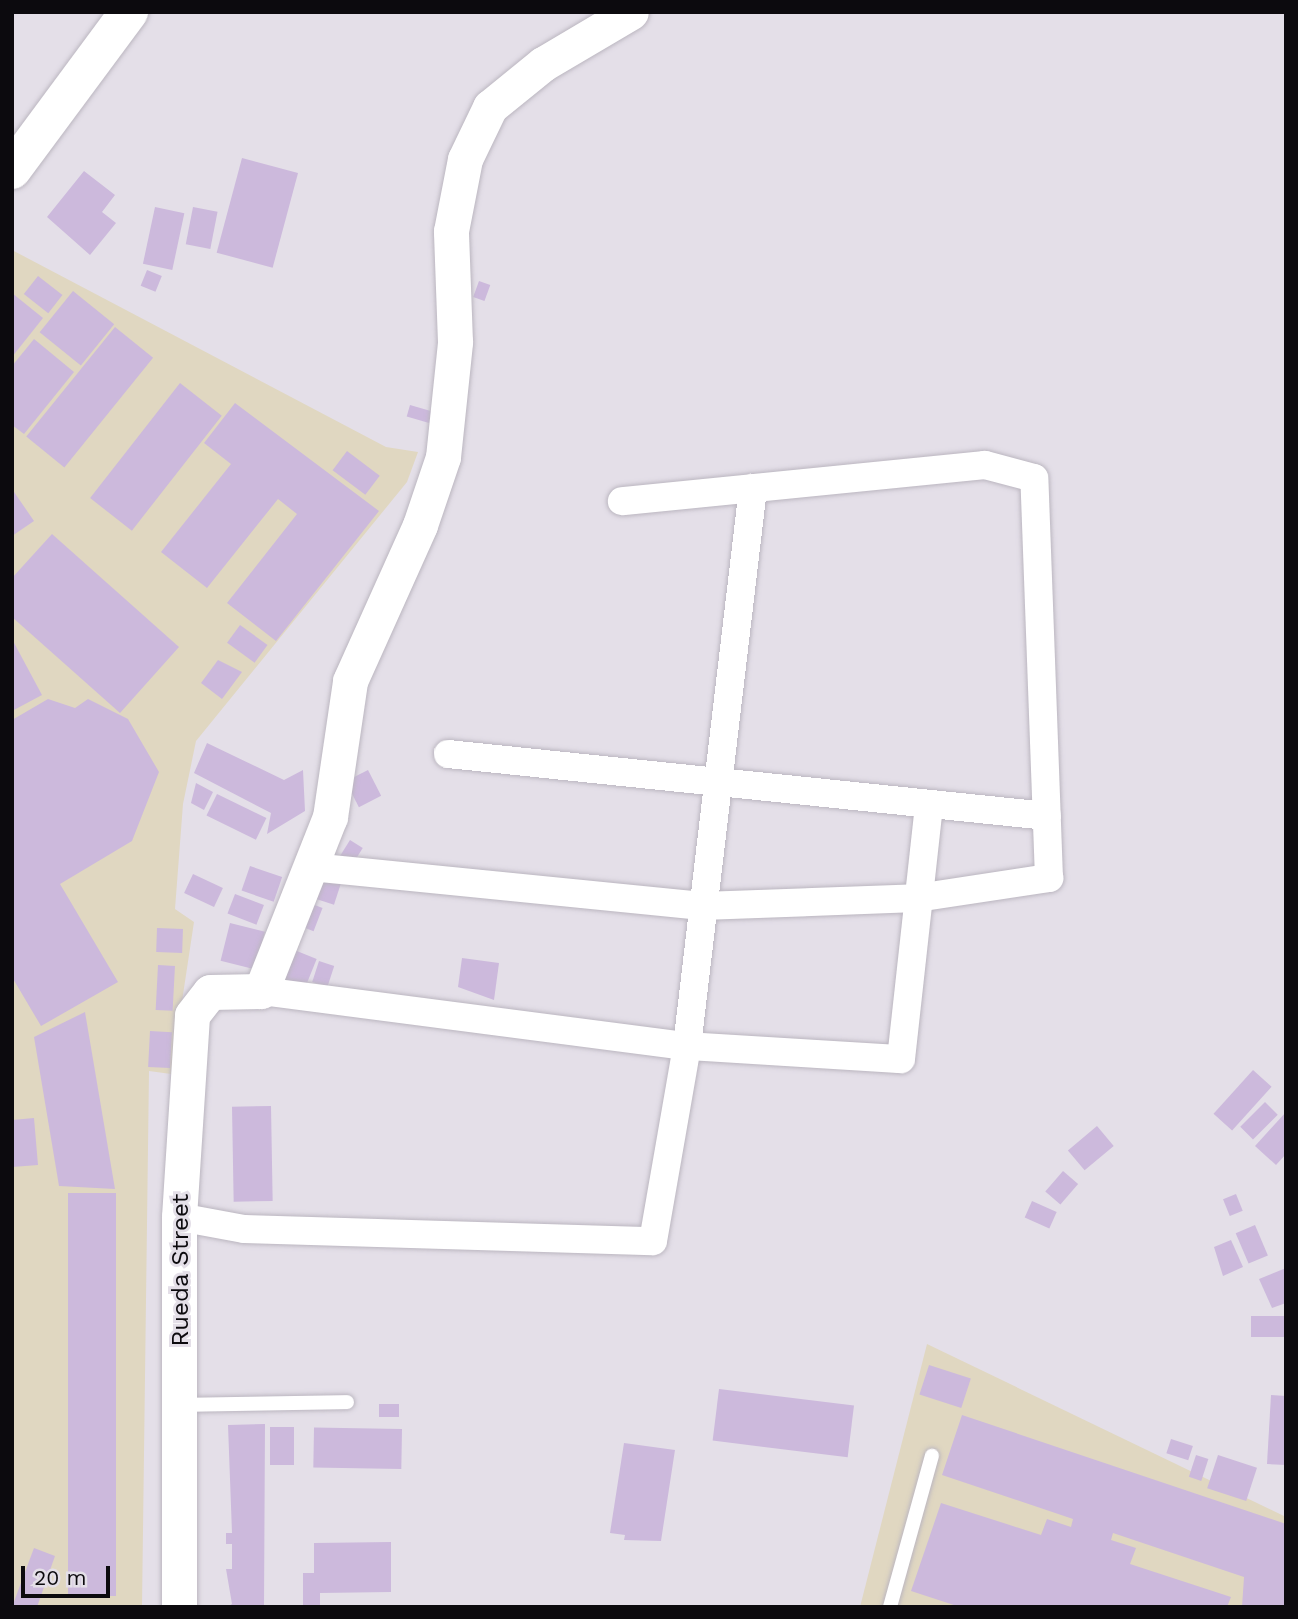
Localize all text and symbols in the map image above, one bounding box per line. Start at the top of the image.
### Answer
street label: Rueda Street [167,1193,195,1347]
scale bar [24,1552,114,1596]
text: 20 m [34,1565,86,1590]

